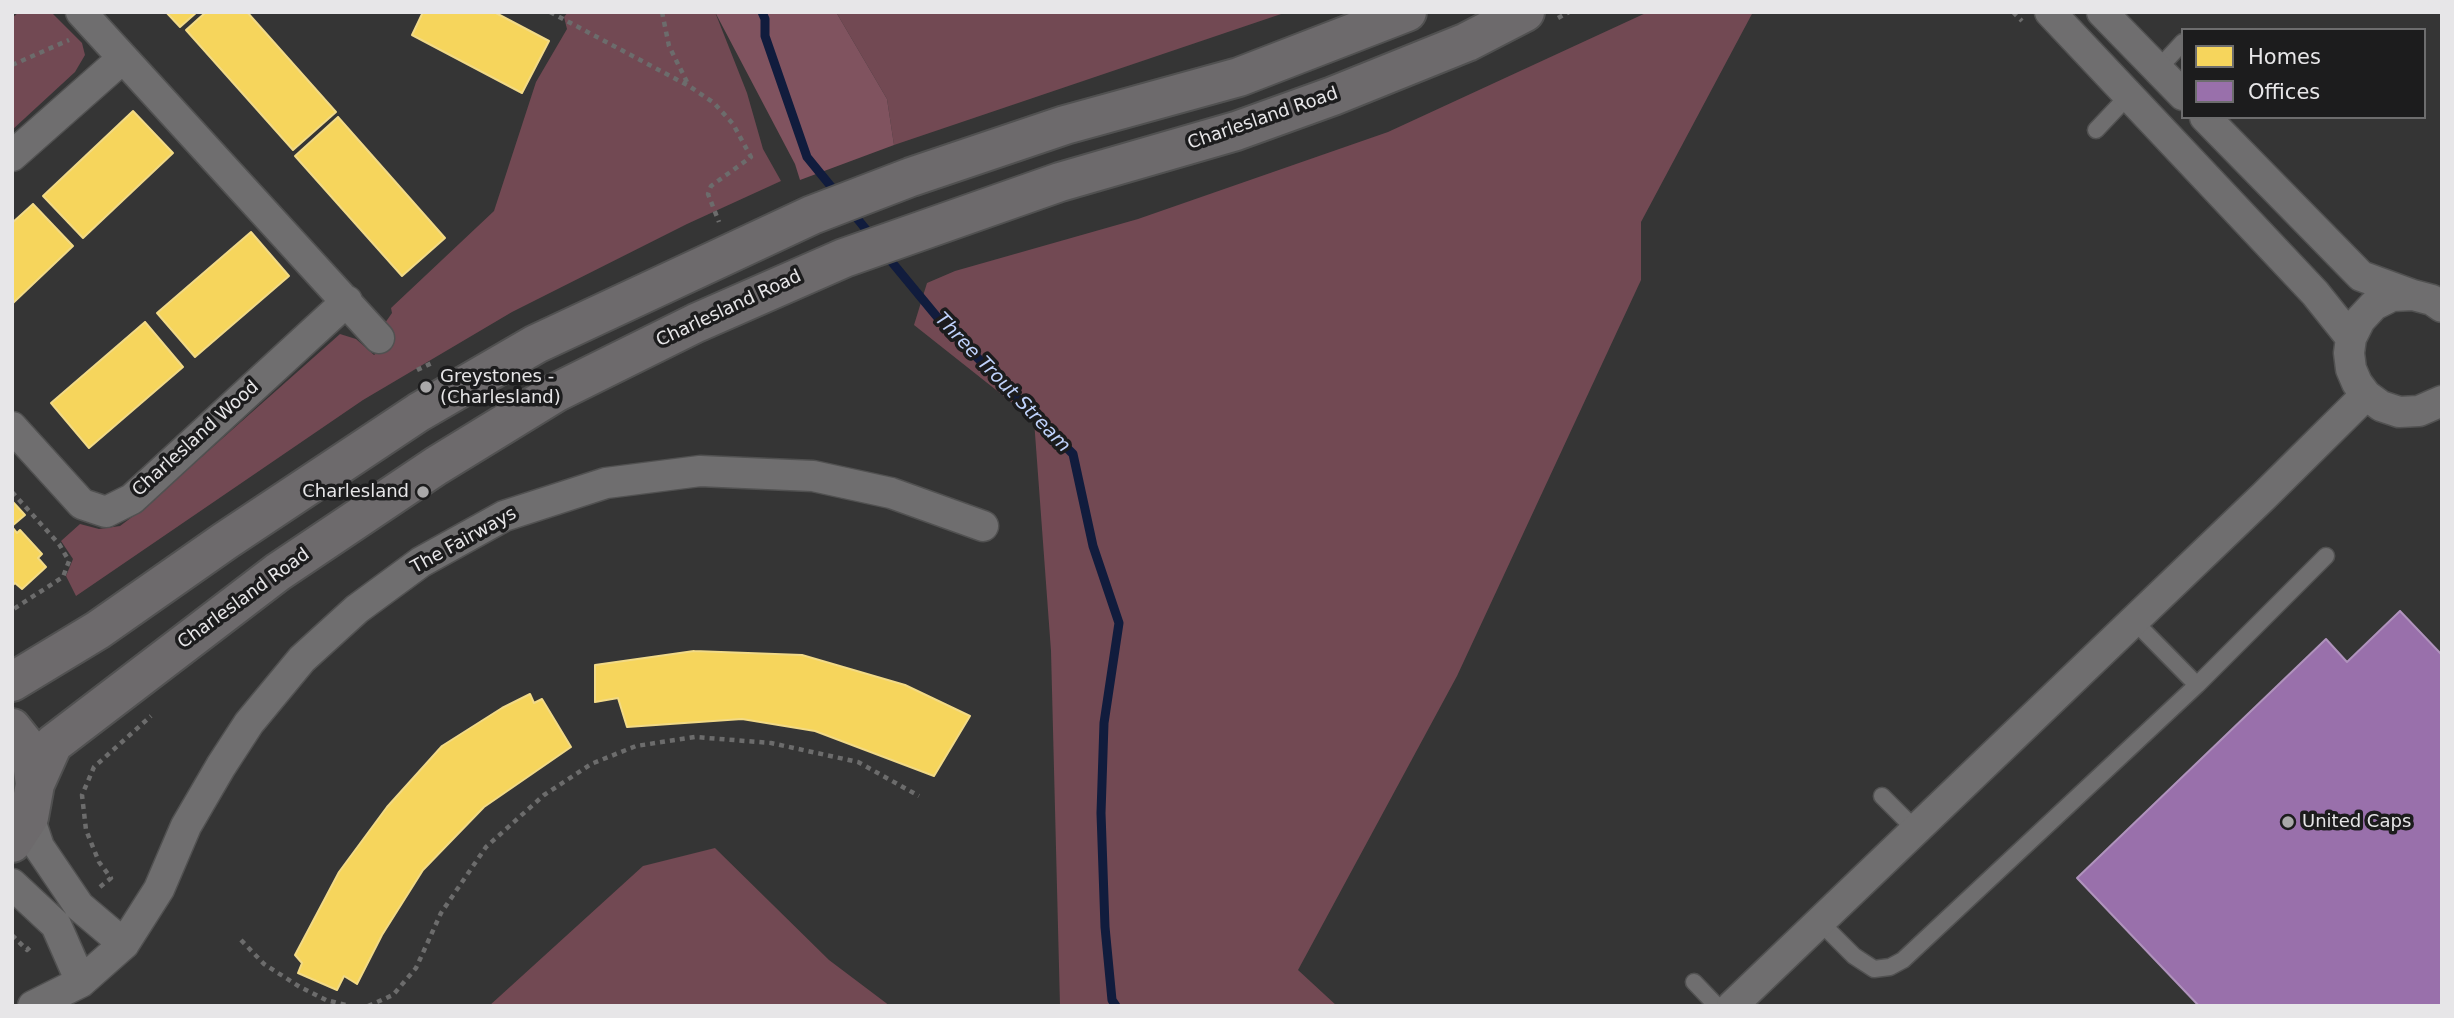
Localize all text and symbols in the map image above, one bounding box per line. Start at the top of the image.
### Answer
legend [2181,28,2426,119]
text: Homes [2248,45,2321,69]
text: Offices [2248,80,2320,104]
street label: Charlesland Road [1185,83,1341,155]
street label: Charlesland Road [653,266,805,352]
water label: Three Trout Stream [929,308,1075,458]
place label: Greystones - (Charlesland) [440,366,561,408]
street label: Charlesland Wood [128,377,264,501]
marker: Greystones - (Charlesland) [418,379,434,395]
place label: Charlesland [302,481,409,503]
marker: Charlesland [415,484,431,500]
street label: The Fairways [408,503,520,579]
street label: Charlesland Road [174,544,314,654]
place label: United Caps [2302,811,2411,833]
marker: United Caps [2280,814,2296,830]

